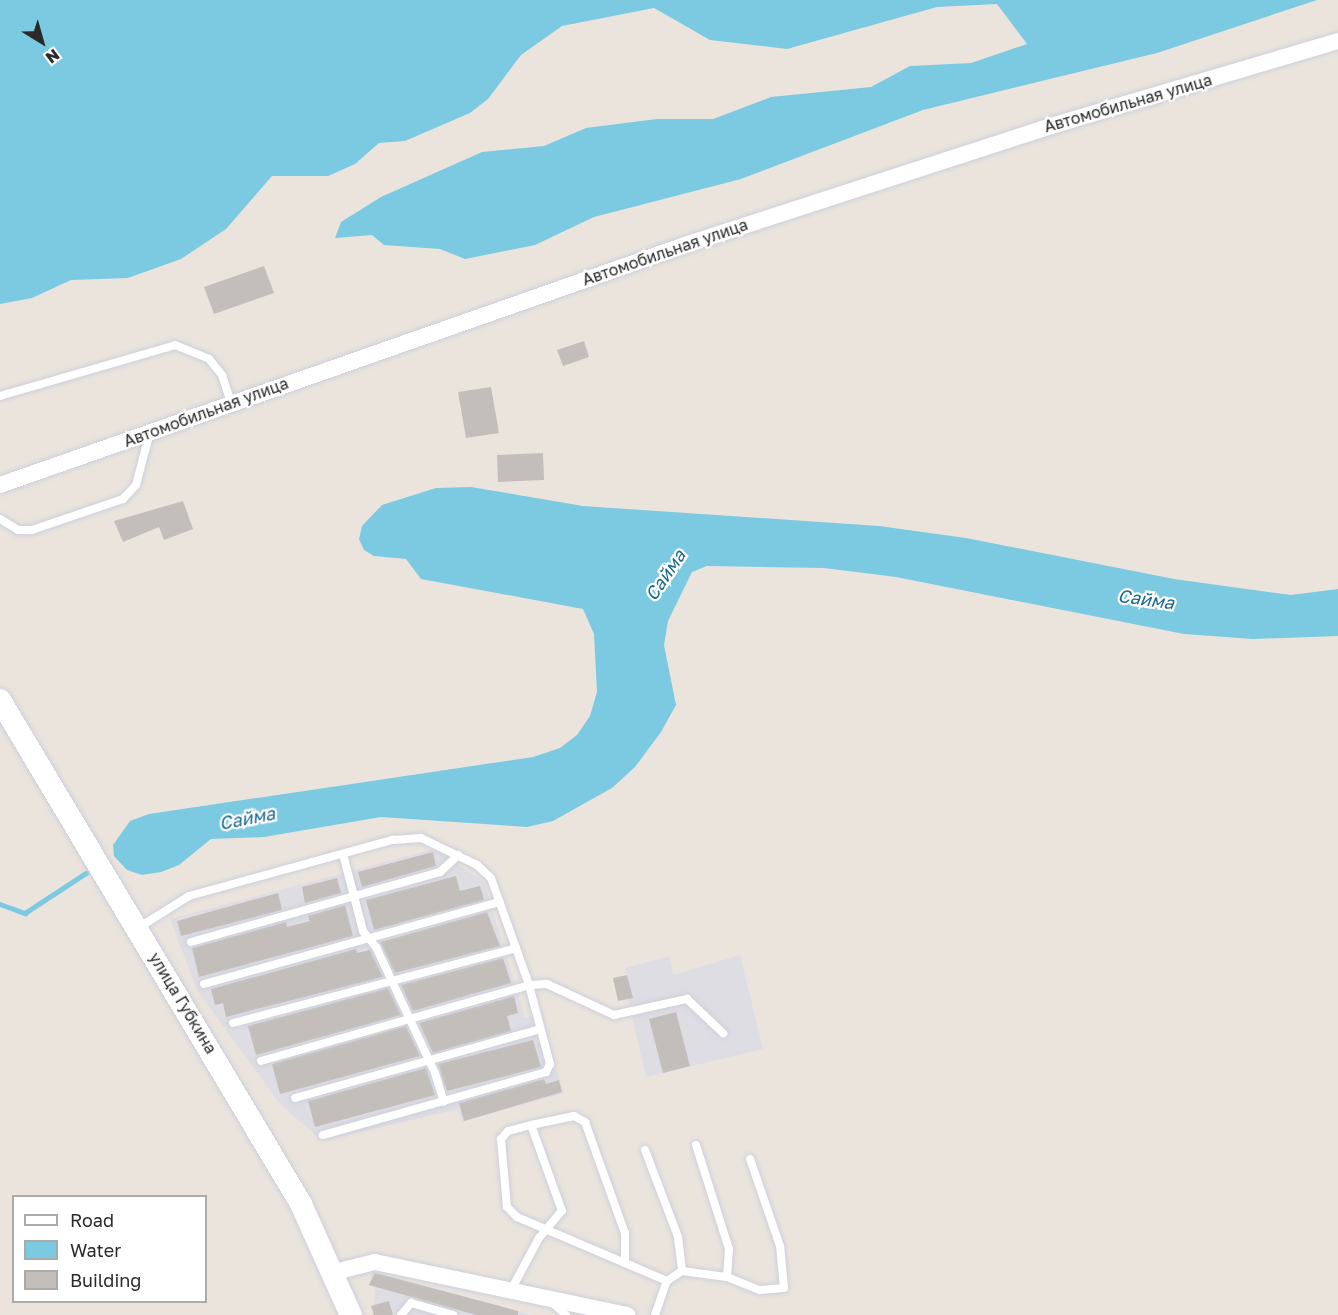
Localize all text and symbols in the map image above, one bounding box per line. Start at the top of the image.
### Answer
north arrow [12,12,72,72]
text: N [42,45,64,68]
street label: Автомобильная улица [1042,70,1214,136]
street label: Автомобильная улица [580,215,750,289]
street label: Автомобильная улица [121,373,291,451]
water label: Сайма [640,546,690,604]
water label: Сайма [1117,584,1175,614]
water label: Сайма [217,802,277,834]
street label: улица Губкина [145,949,221,1057]
legend [12,1195,207,1303]
text: Road [70,1209,114,1231]
text: Water [70,1239,121,1261]
text: Building [70,1269,141,1291]

